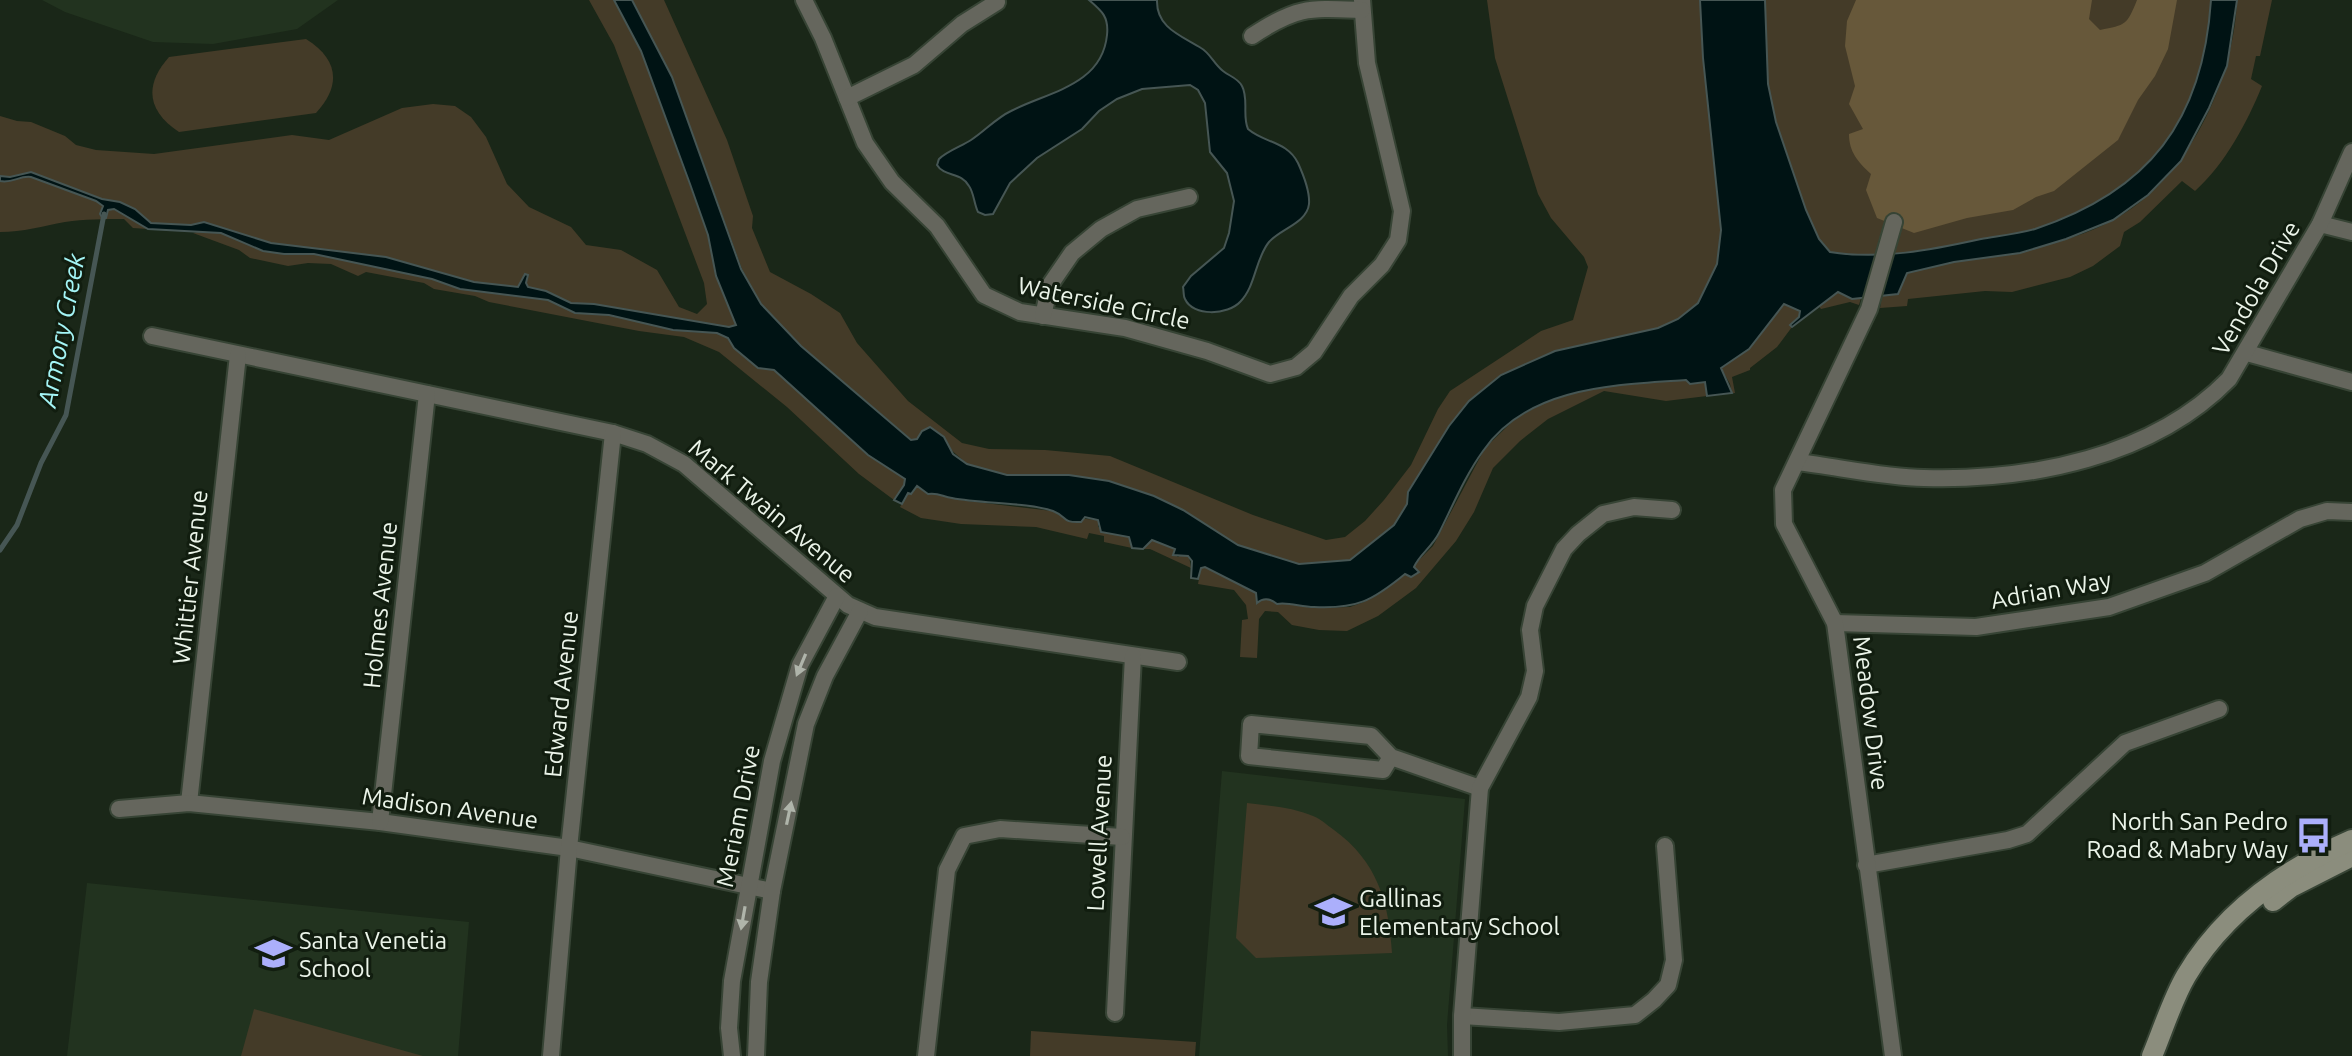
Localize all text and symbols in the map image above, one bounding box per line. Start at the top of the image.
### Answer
street label: Vendola Drive [2207,216,2305,360]
water label: Armory Creek [31,250,90,411]
street label: Waterside Circle [1016,272,1192,334]
street label: Mark Twain Avenue [683,434,861,588]
street label: Whittier Avenue [167,489,213,665]
street label: Holmes Avenue [358,520,402,690]
street label: Adrian Way [1989,566,2114,614]
street label: Edward Avenue [539,609,583,779]
street label: Meadow Drive [1848,634,1894,792]
one-way arrow [795,653,808,677]
street label: Meriam Drive [711,743,765,889]
street label: Lowell Avenue [1081,754,1117,912]
street label: Madison Avenue [360,782,540,834]
one-way arrow [783,800,796,825]
place label: North San Pedro Road & Mabry Way [2086,808,2288,863]
bus stop icon: North San Pedro Road & Mabry Way [2295,816,2333,854]
place label: Gallinas Elementary School [1359,885,1560,940]
school or university icon: Gallinas Elementary School [1314,893,1352,931]
one-way arrow [736,906,749,931]
place label: Santa Venetia School [299,927,447,982]
school or university icon: Santa Venetia School [254,935,292,973]

